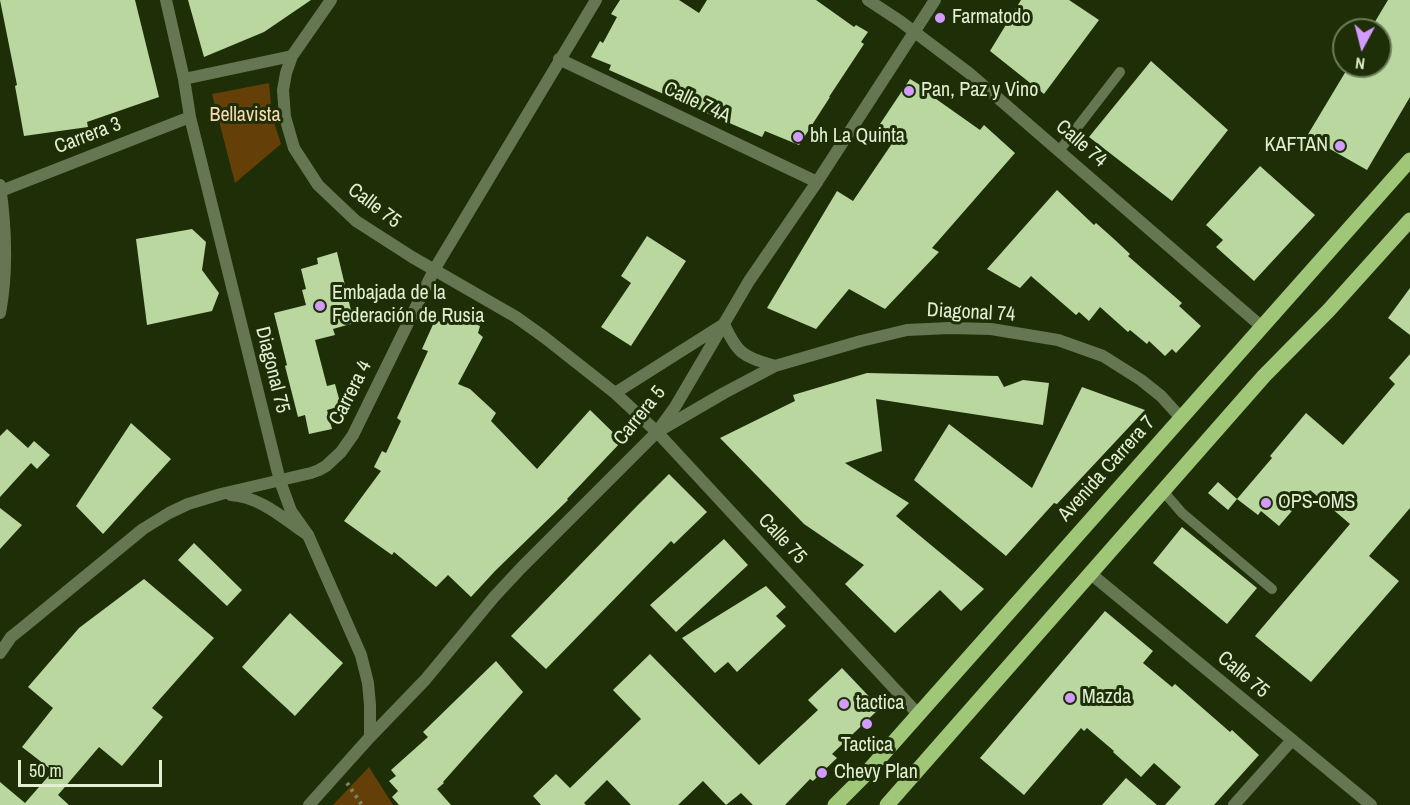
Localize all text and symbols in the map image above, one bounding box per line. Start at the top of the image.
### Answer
place label: Farmatodo [952,6,1030,30]
marker: Farmatodo [933,11,947,25]
north arrow [1332,18,1392,78]
text: N [1354,52,1366,75]
street label: Calle 74A [660,77,734,129]
place label: Pan, Paz y Vino [921,79,1038,103]
marker: Pan, Paz y Vino [902,84,916,98]
park label: Bellavista [209,104,281,128]
street label: Carrera 3 [51,112,125,160]
street label: Calle 74 [1050,115,1112,173]
place label: bh La Quinta [810,125,905,149]
marker: bh La Quinta [791,130,805,144]
place label: KAFTAN [1265,134,1328,158]
marker: KAFTAN [1333,139,1347,153]
street label: Calle 75 [343,178,405,234]
place label: Embajada de la Federación de Rusia [332,282,484,329]
marker: Embajada de la Federación de Rusia [313,299,327,313]
street label: Diagonal 74 [926,299,1016,327]
street label: Diagonal 75 [250,324,294,416]
street label: Carrera 4 [325,357,377,429]
street label: Carrera 5 [609,382,671,450]
street label: Avenida Carrera 7 [1053,411,1161,527]
place label: OPS-OMS [1278,491,1355,515]
marker: OPS-OMS [1259,496,1273,510]
street label: Calle 75 [753,509,811,569]
street label: Calle 75 [1212,646,1274,704]
place label: Mazda [1082,686,1131,710]
marker: Mazda [1063,691,1077,705]
place label: tactica [856,692,904,716]
marker: tactica [837,697,851,711]
marker: Tactica [860,717,874,731]
place label: Tactica [841,734,893,758]
scale bar [21,748,165,786]
text: 50 m [29,758,62,783]
place label: Chevy Plan [834,761,918,785]
marker: Chevy Plan [815,766,829,780]

